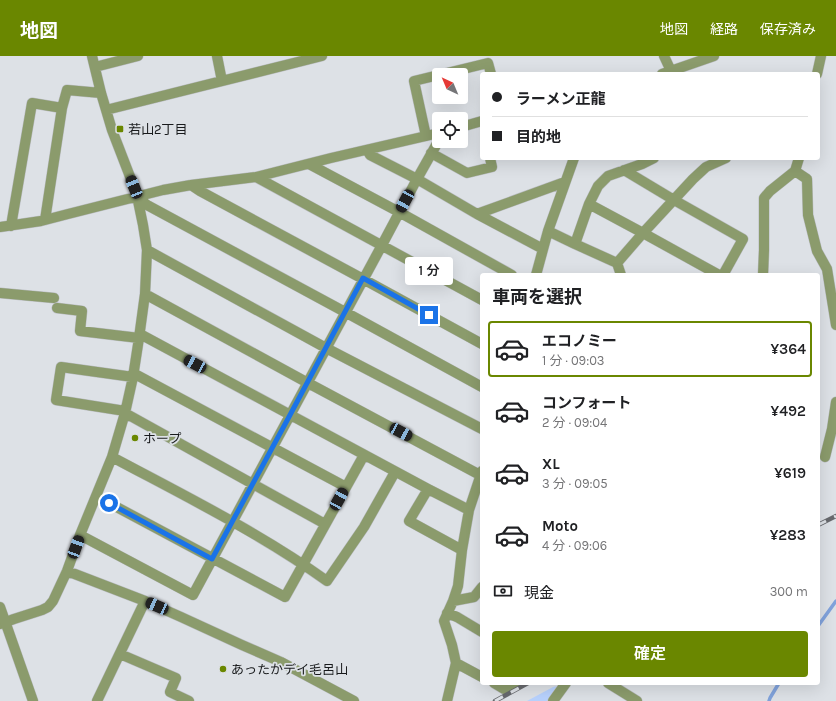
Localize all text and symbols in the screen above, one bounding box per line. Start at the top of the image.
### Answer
text: 地図 [20,20,58,42]
text: 地図 [660,21,688,38]
text: 経路 [710,21,738,38]
text: 保存済み [760,21,816,38]
north arrow [432,68,468,104]
map controls [432,68,468,148]
text: ラーメン正龍 [516,90,605,108]
button: locate [432,112,468,148]
place label: 若山2丁目 [128,122,188,137]
marker: 若山2丁目 [115,124,125,134]
text: 目的地 [516,128,561,146]
car [124,174,144,200]
car [394,188,416,214]
callout: 1 分 [405,257,453,285]
text: 1 分 [419,263,439,278]
text: 車両を選択 [492,286,582,308]
route end [420,306,438,324]
icon: car [494,331,530,367]
text: エコノミー [542,332,617,350]
text: ¥364 [770,340,806,358]
car [182,353,208,375]
text: 1 分 · 09:03 [542,353,605,368]
icon: car [494,393,530,429]
text: コンフォート [542,394,632,412]
text: ¥492 [771,402,806,420]
text: 2 分 · 09:04 [542,415,607,430]
car [388,421,414,443]
place label: ホープ [143,431,181,446]
marker: ホープ [130,433,140,443]
icon: car [494,455,530,491]
text: XL [542,455,560,473]
text: ¥619 [774,464,806,482]
text: 3 分 · 09:05 [542,476,608,491]
car [328,486,350,512]
route start [100,494,118,512]
icon: car [494,517,530,553]
text: Moto [542,517,578,535]
text: ¥283 [770,526,806,544]
car [66,534,86,560]
text: 4 分 · 09:06 [542,538,607,553]
icon: cash [492,580,514,602]
text: 現金 [524,584,554,602]
text: 300 m [770,584,808,599]
car [144,596,170,616]
button: 確定 [492,631,808,677]
place label: あったかデイ毛呂山 [231,662,348,677]
marker: あったかデイ毛呂山 [218,664,228,674]

